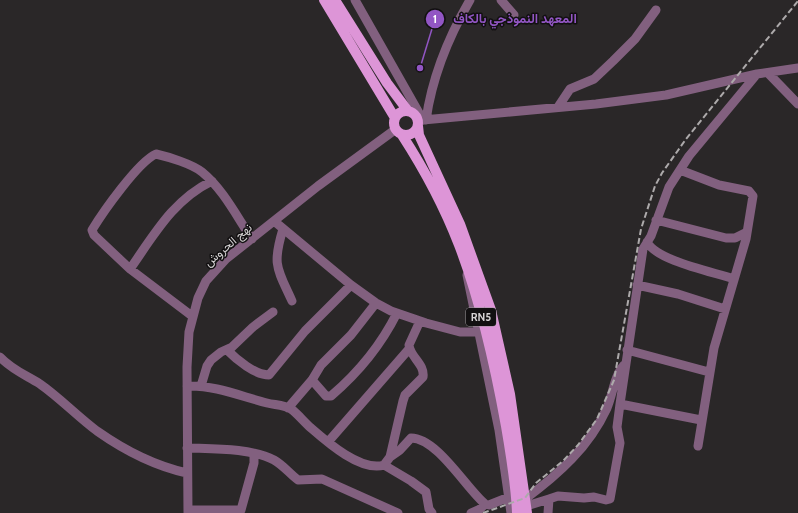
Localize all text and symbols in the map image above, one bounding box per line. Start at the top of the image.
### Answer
callout: المعهد النموذجي بالكاف [425,6,585,31]
text: المعهد النموذجي بالكاف [453,10,577,29]
text: 1 [433,11,437,26]
street label: نهج الحروش [201,220,256,271]
road number: RN5 [466,308,496,326]

